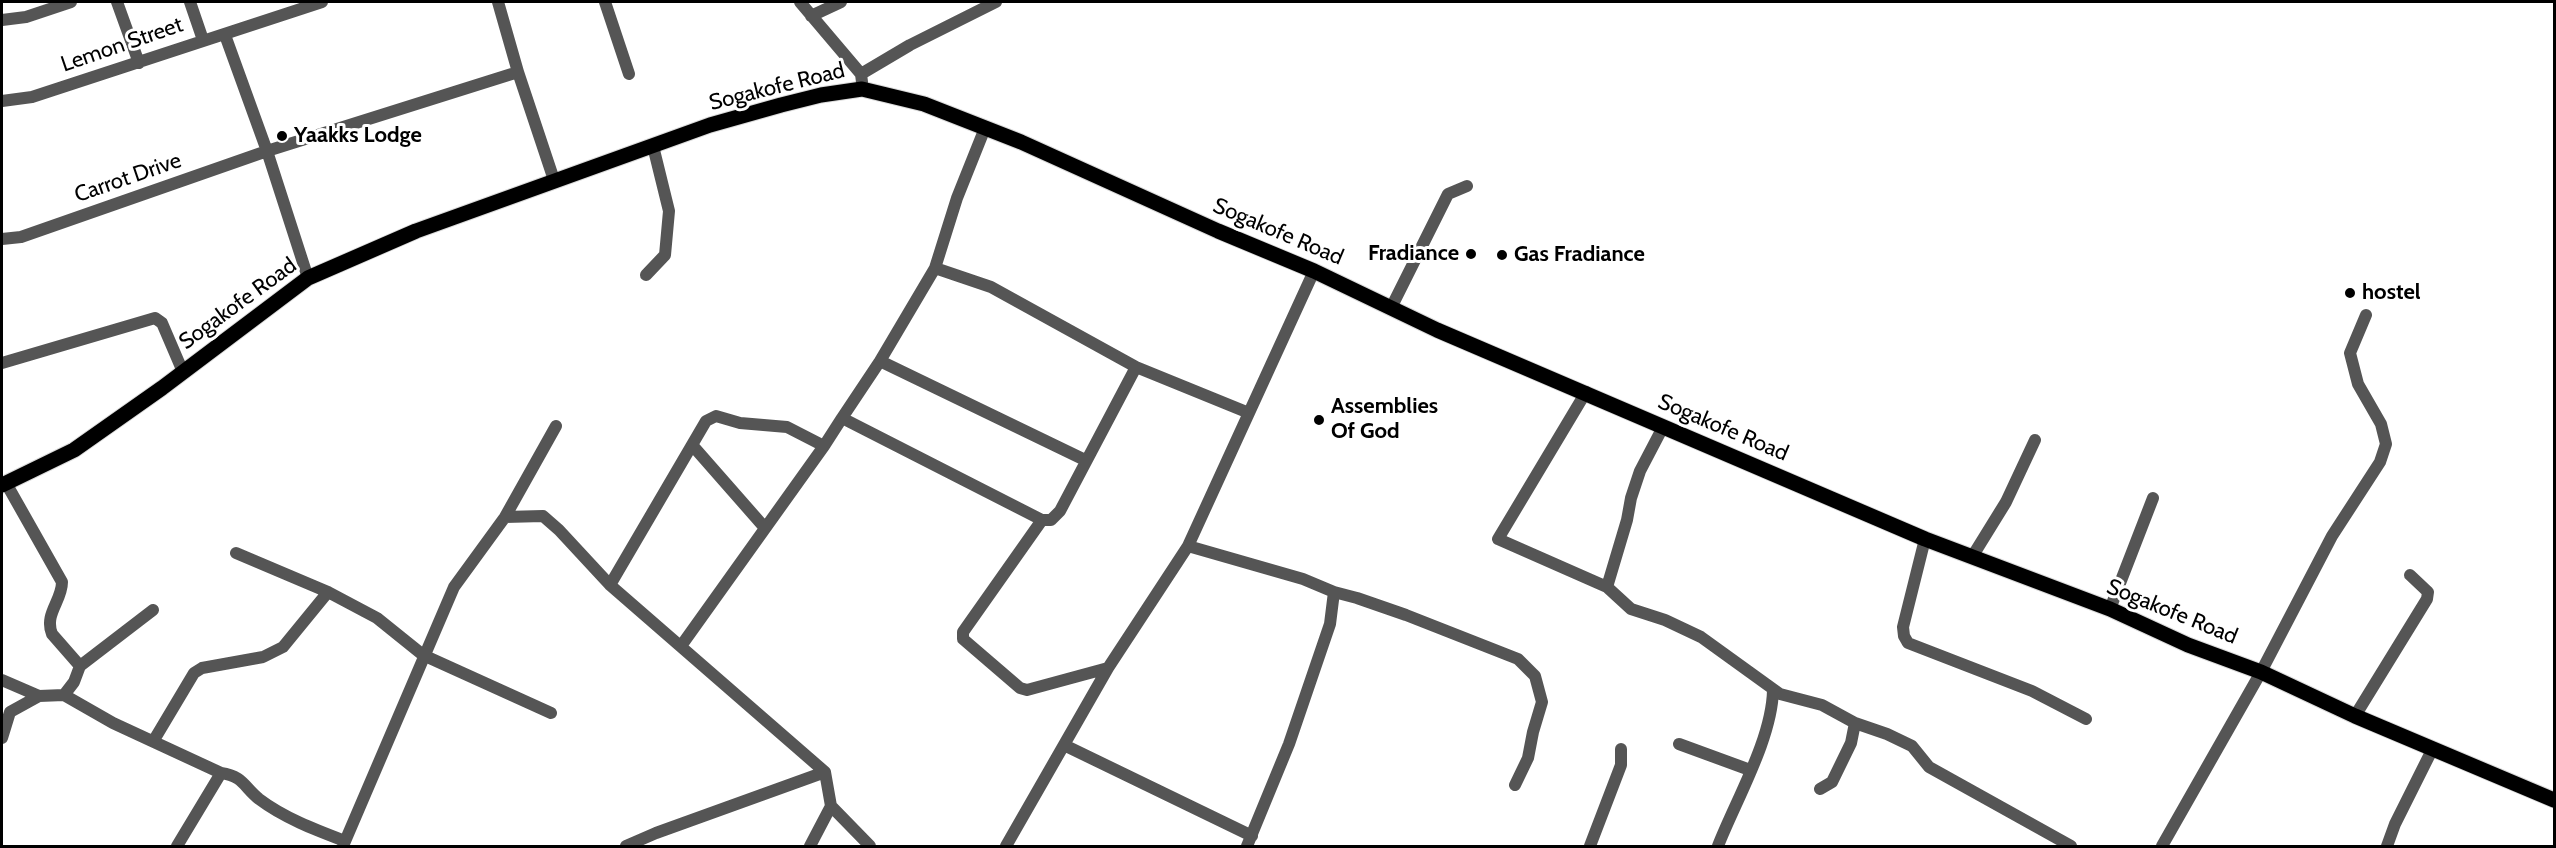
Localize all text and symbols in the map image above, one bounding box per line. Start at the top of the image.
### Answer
street label: Lemon Street [58,12,186,78]
street label: Sogakofe Road [706,57,848,117]
place label: Yaakks Lodge [294,123,422,149]
marker: Yaakks Lodge [275,129,289,143]
street label: Carrot Drive [71,147,185,209]
street label: Sogakofe Road [1209,193,1347,271]
place label: Fradiance [1368,241,1459,267]
place label: Gas Fradiance [1514,242,1645,268]
marker: Fradiance [1464,247,1478,261]
marker: Gas Fradiance [1495,248,1509,262]
street label: Sogakofe Road [174,253,302,355]
place label: hostel [2362,280,2421,306]
marker: hostel [2343,286,2357,300]
street label: Sogakofe Road [1654,389,1792,467]
place label: Assemblies Of God [1331,394,1438,446]
marker: Assemblies Of God [1312,413,1326,427]
street label: Sogakofe Road [2103,574,2241,650]

